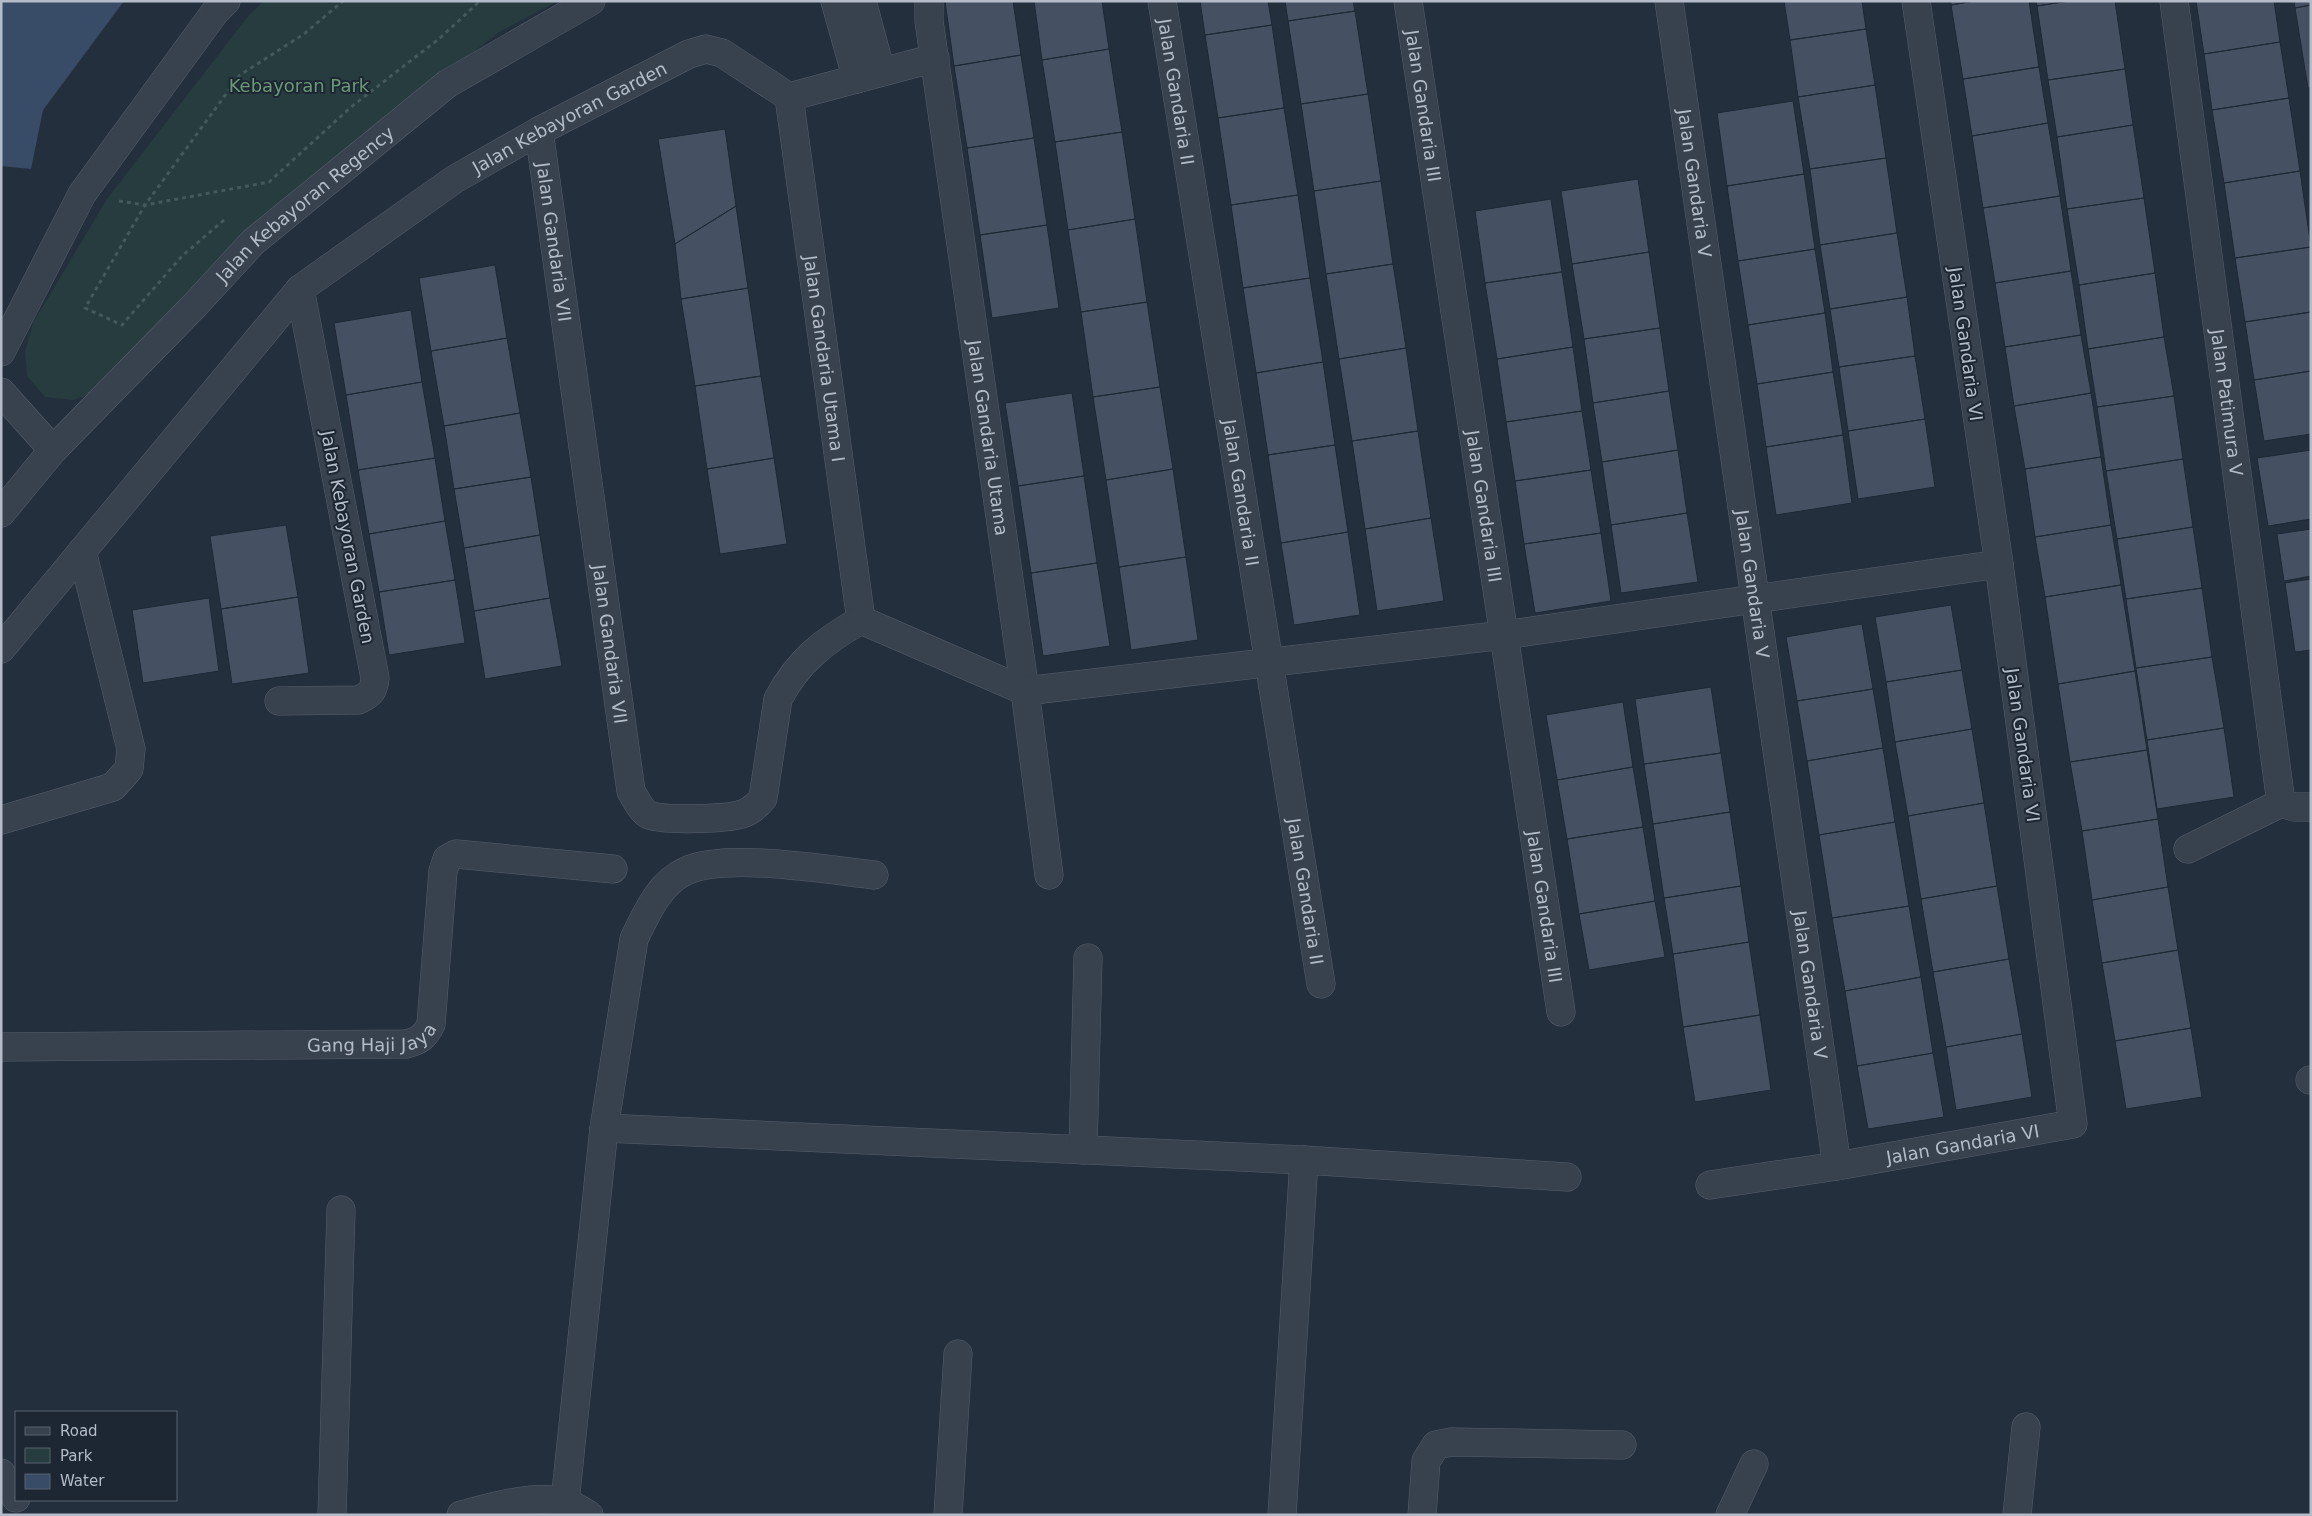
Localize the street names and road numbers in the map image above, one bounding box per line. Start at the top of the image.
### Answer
street label: Jalan Gandaria II [1154,16,1199,167]
street label: Jalan Gandaria III [1402,27,1446,183]
street label: Jalan Kebayoran Garden [467,57,670,178]
street label: Jalan Gandaria V [1674,106,1716,259]
street label: Jalan Kebayoran Regency [210,121,398,287]
street label: Jalan Gandaria VII [533,160,576,323]
street label: Jalan Gandaria Utama I [800,253,850,463]
street label: Jalan Gandaria VI [1945,265,1987,422]
street label: Jalan Patimura V [2207,327,2248,478]
street label: Jalan Gandaria Utama [964,338,1013,537]
street label: Jalan Gandaria II [1219,417,1264,567]
street label: Jalan Kebayoran Garden [317,427,379,646]
street label: Jalan Gandaria III [1462,428,1506,584]
street label: Jalan Gandaria V [1732,507,1774,660]
street label: Jalan Gandaria VII [589,562,632,725]
street label: Jalan Gandaria VI [2002,666,2044,823]
street label: Jalan Gandaria II [1284,816,1328,966]
street label: Jalan Gandaria III [1523,828,1567,984]
street label: Jalan Gandaria V [1790,908,1832,1061]
street label: Gang Haji Jaya [307,1019,440,1055]
street label: Jalan Gandaria VI [1883,1120,2041,1168]

